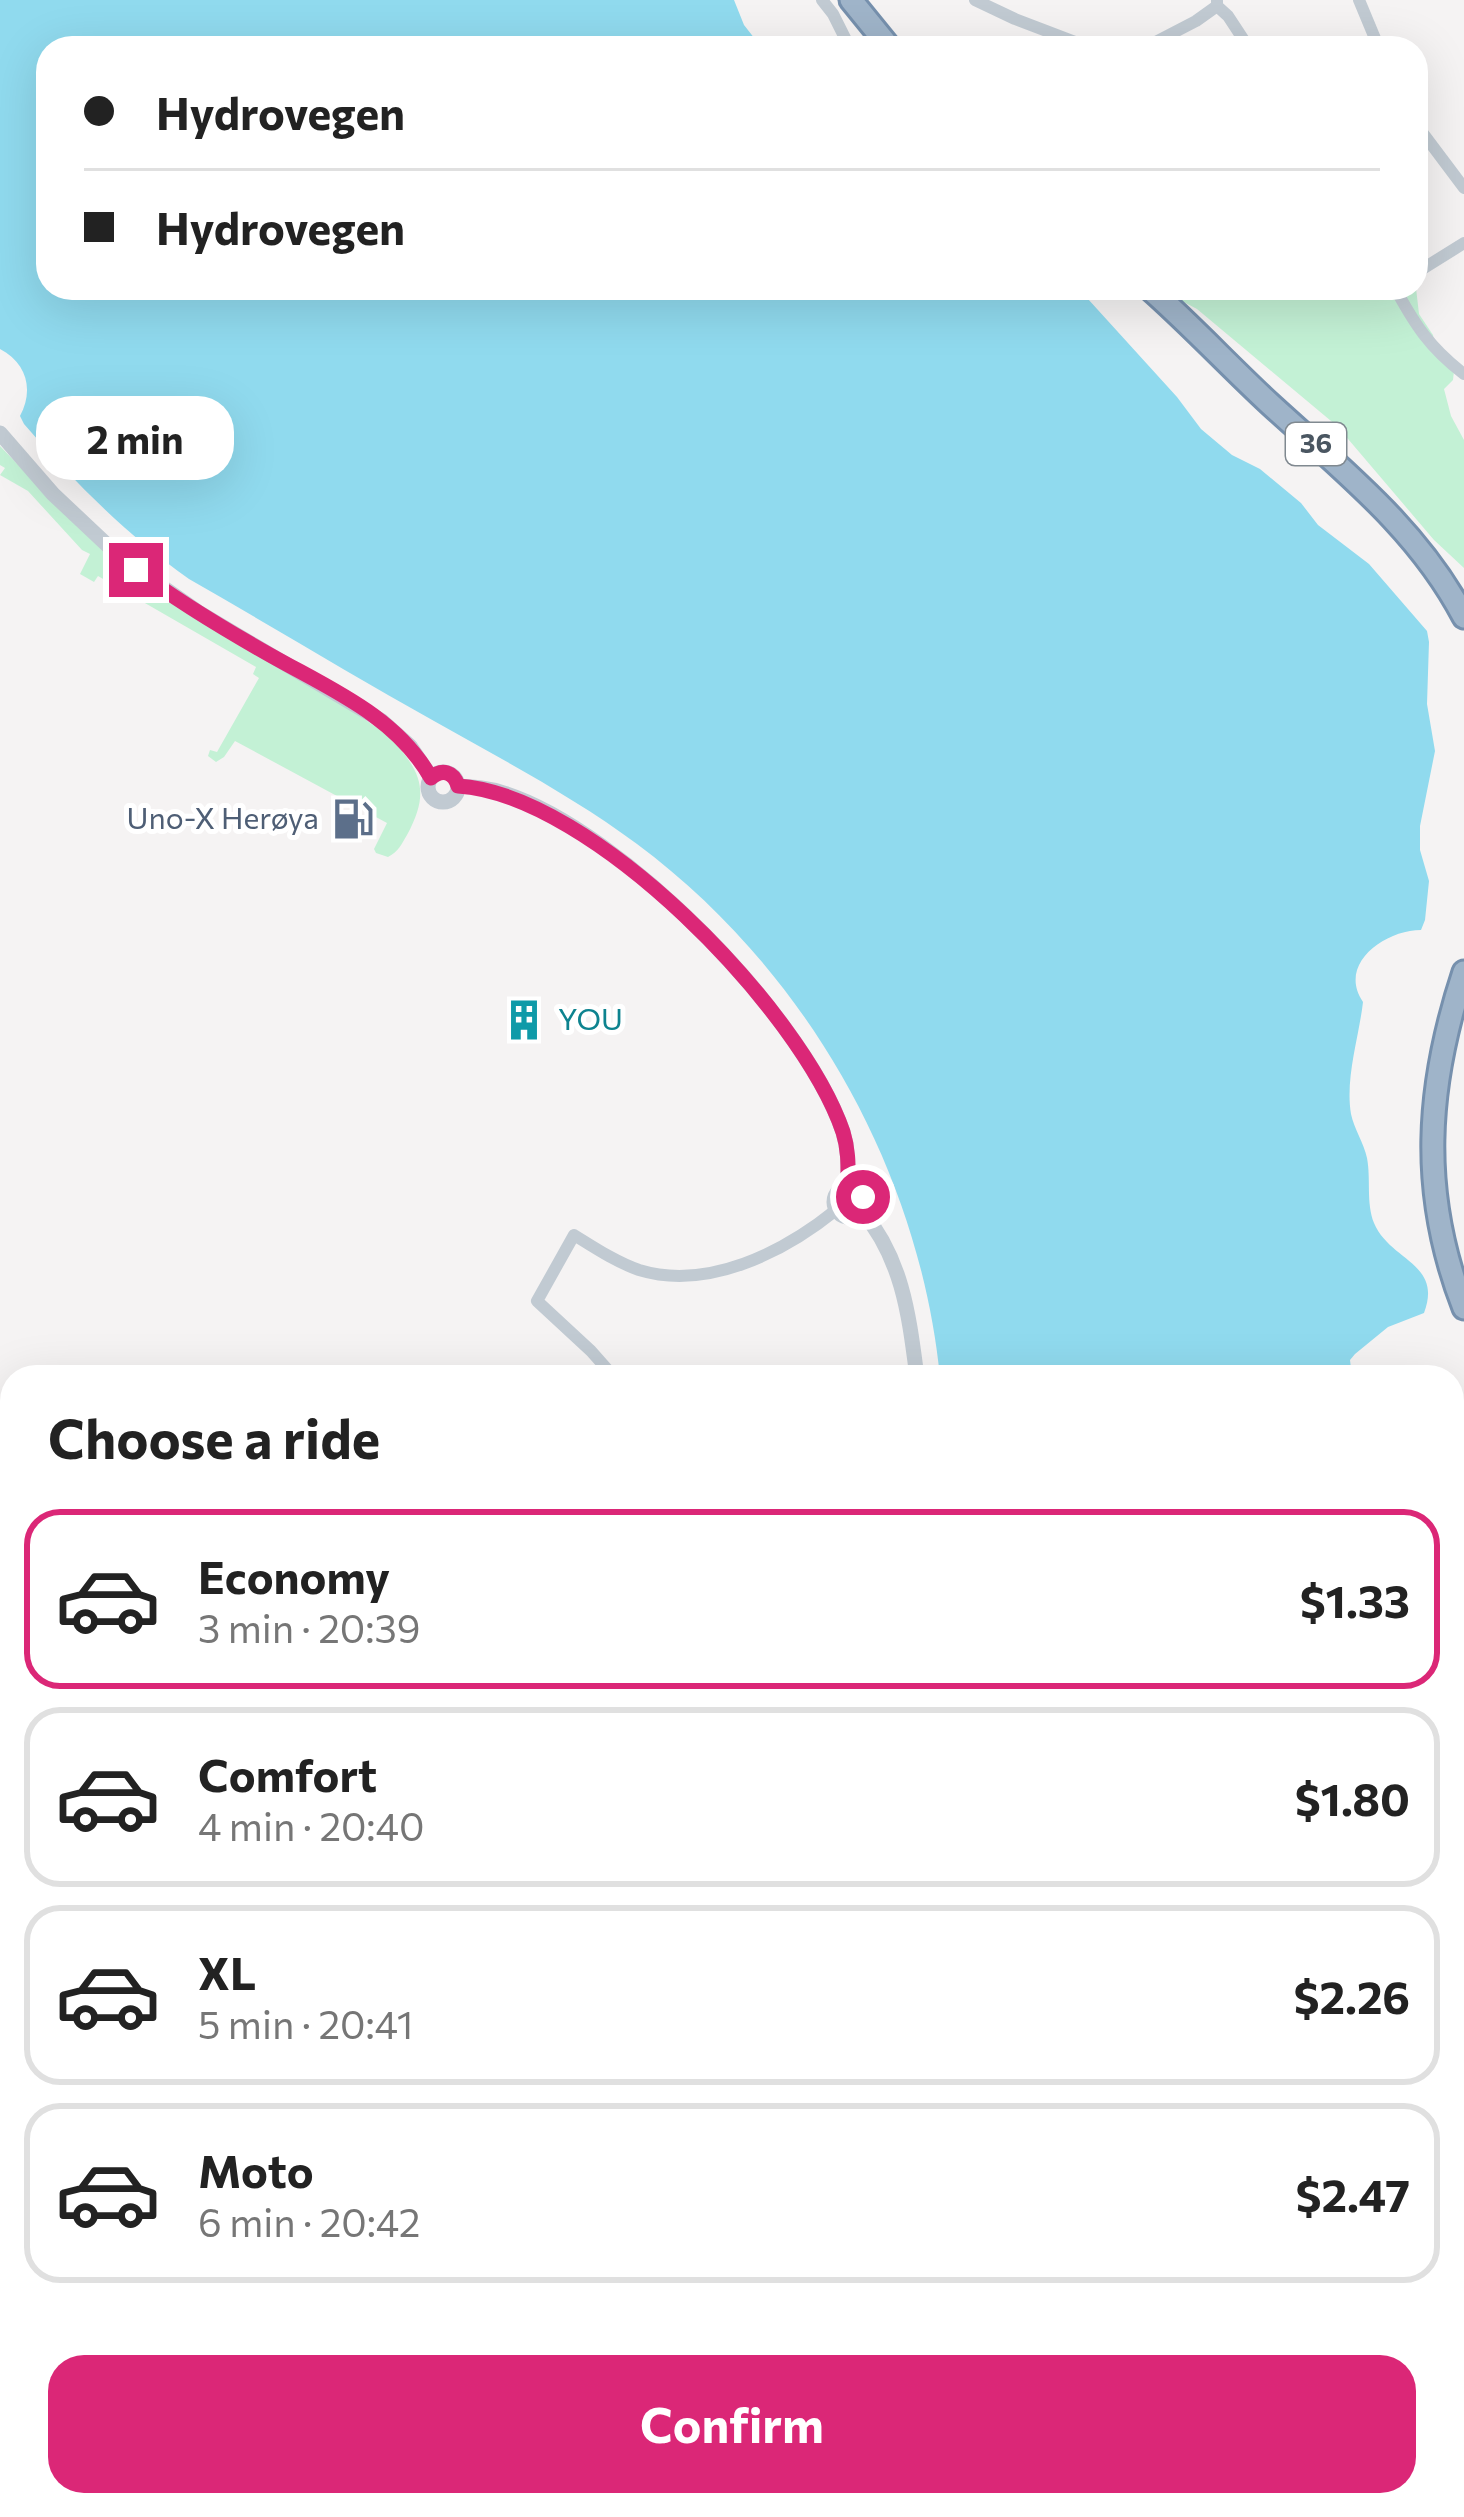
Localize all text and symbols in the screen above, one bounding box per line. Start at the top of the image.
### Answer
text: Hydrovegen [156,84,405,139]
text: Hydrovegen [156,199,405,254]
callout: 2 min [37,396,235,480]
text: 2 min [86,414,184,462]
road number: 36 [1286,423,1346,465]
route end [109,543,163,597]
fuel station icon: Uno-X Herøya [330,796,376,842]
place label: Uno-X Herøya [127,798,319,835]
building icon: YOU [501,997,547,1043]
place label: YOU [558,999,623,1036]
route start [836,1170,890,1224]
text: Choose a ride [48,1404,380,1470]
icon: car [54,1545,162,1653]
text: Economy [198,1548,390,1603]
text: $1.33 [1300,1572,1410,1627]
text: 3 min · 20:39 [198,1603,420,1651]
icon: car [54,1743,162,1851]
text: Comfort [198,1746,377,1801]
text: $1.80 [1295,1770,1410,1825]
text: 4 min · 20:40 [198,1801,424,1849]
icon: car [54,1941,162,2049]
text: XL [198,1944,256,1999]
text: $2.26 [1294,1968,1410,2023]
text: 5 min · 20:41 [198,1999,414,2047]
icon: car [54,2139,162,2247]
text: Moto [198,2142,314,2197]
text: $2.47 [1296,2166,1410,2221]
text: 6 min · 20:42 [198,2197,420,2245]
button: Confirm [48,2355,1416,2493]

